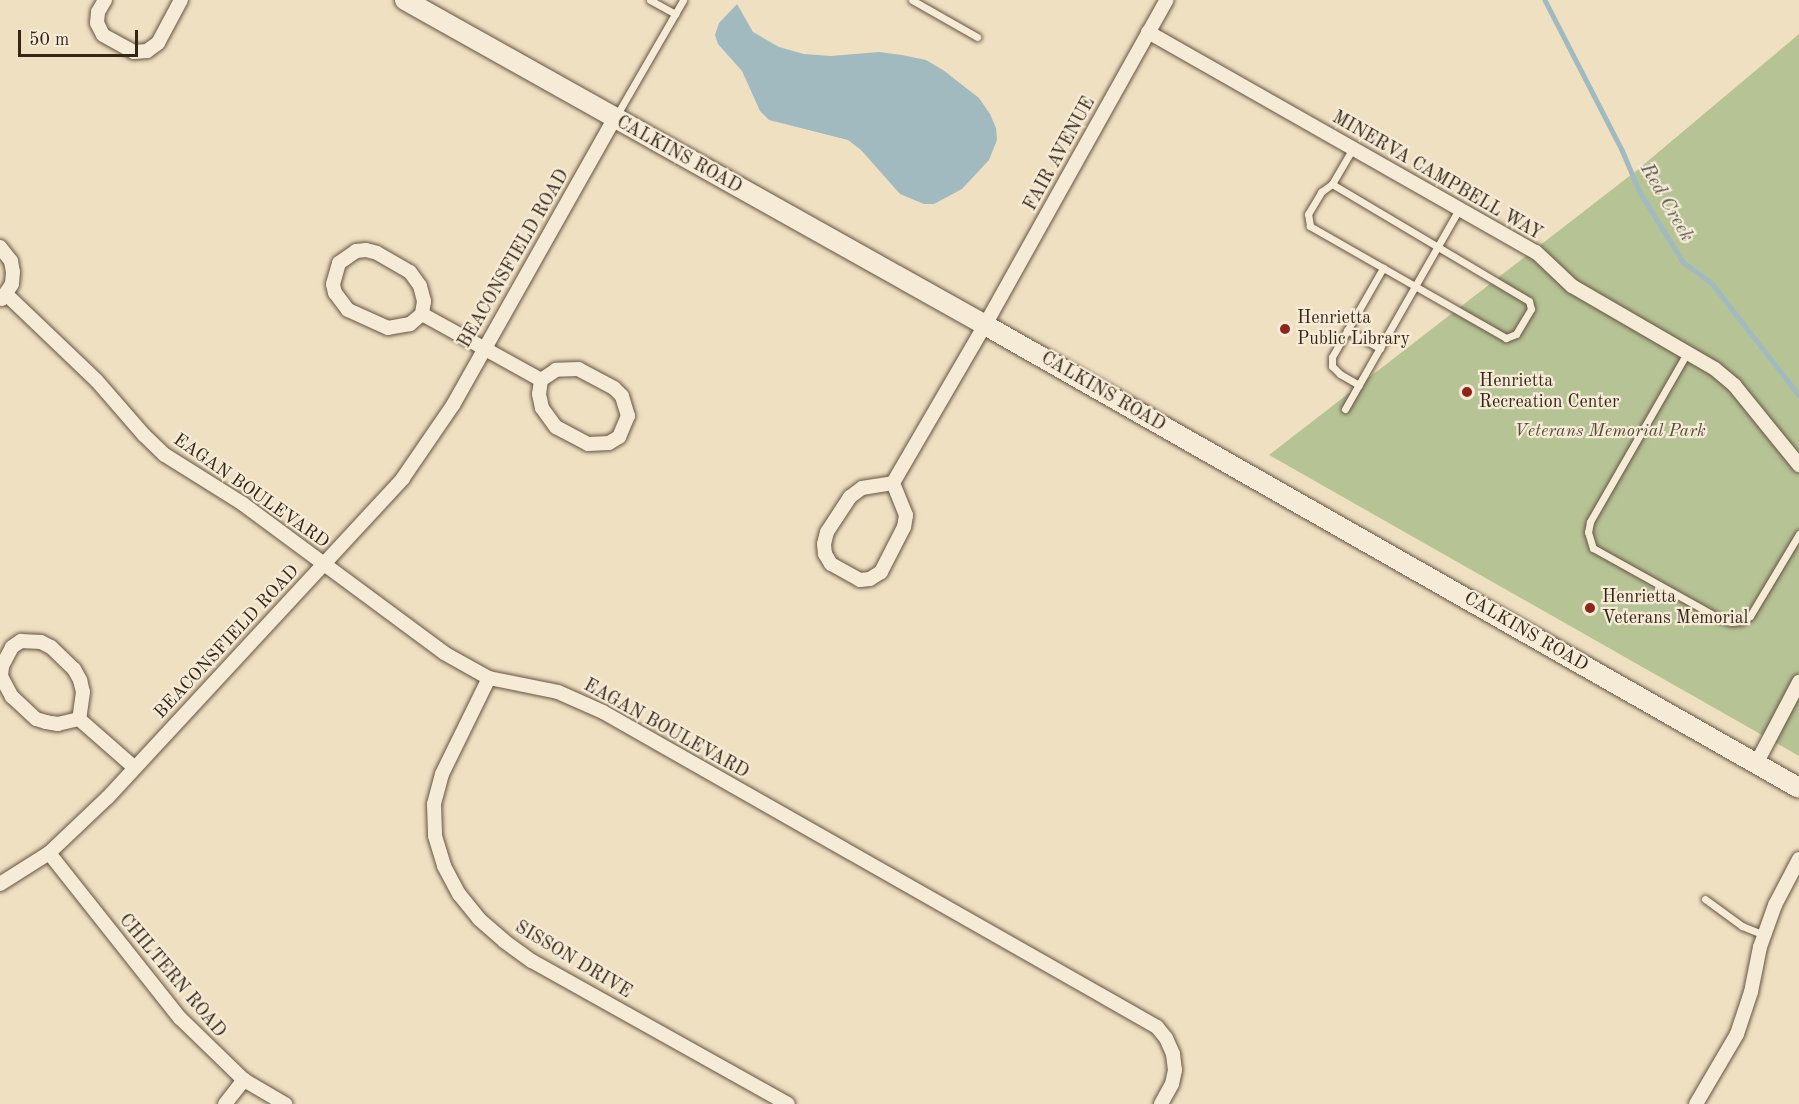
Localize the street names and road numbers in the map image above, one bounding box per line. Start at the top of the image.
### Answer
street label: FAIR AVENUE [1020,93,1100,215]
street label: MINERVA CAMPBELL WAY [1328,107,1546,245]
street label: CALKINS ROAD [613,112,745,198]
street label: BEACONSFIELD ROAD [454,166,574,352]
street label: CALKINS ROAD [1037,348,1169,436]
street label: EAGAN BOULEVARD [169,429,333,553]
street label: BEACONSFIELD ROAD [150,561,304,723]
street label: CALKINS ROAD [1460,588,1592,676]
street label: EAGAN BOULEVARD [580,675,752,783]
street label: CHILTERN ROAD [114,910,230,1042]
street label: SISSON DRIVE [511,917,635,1003]

